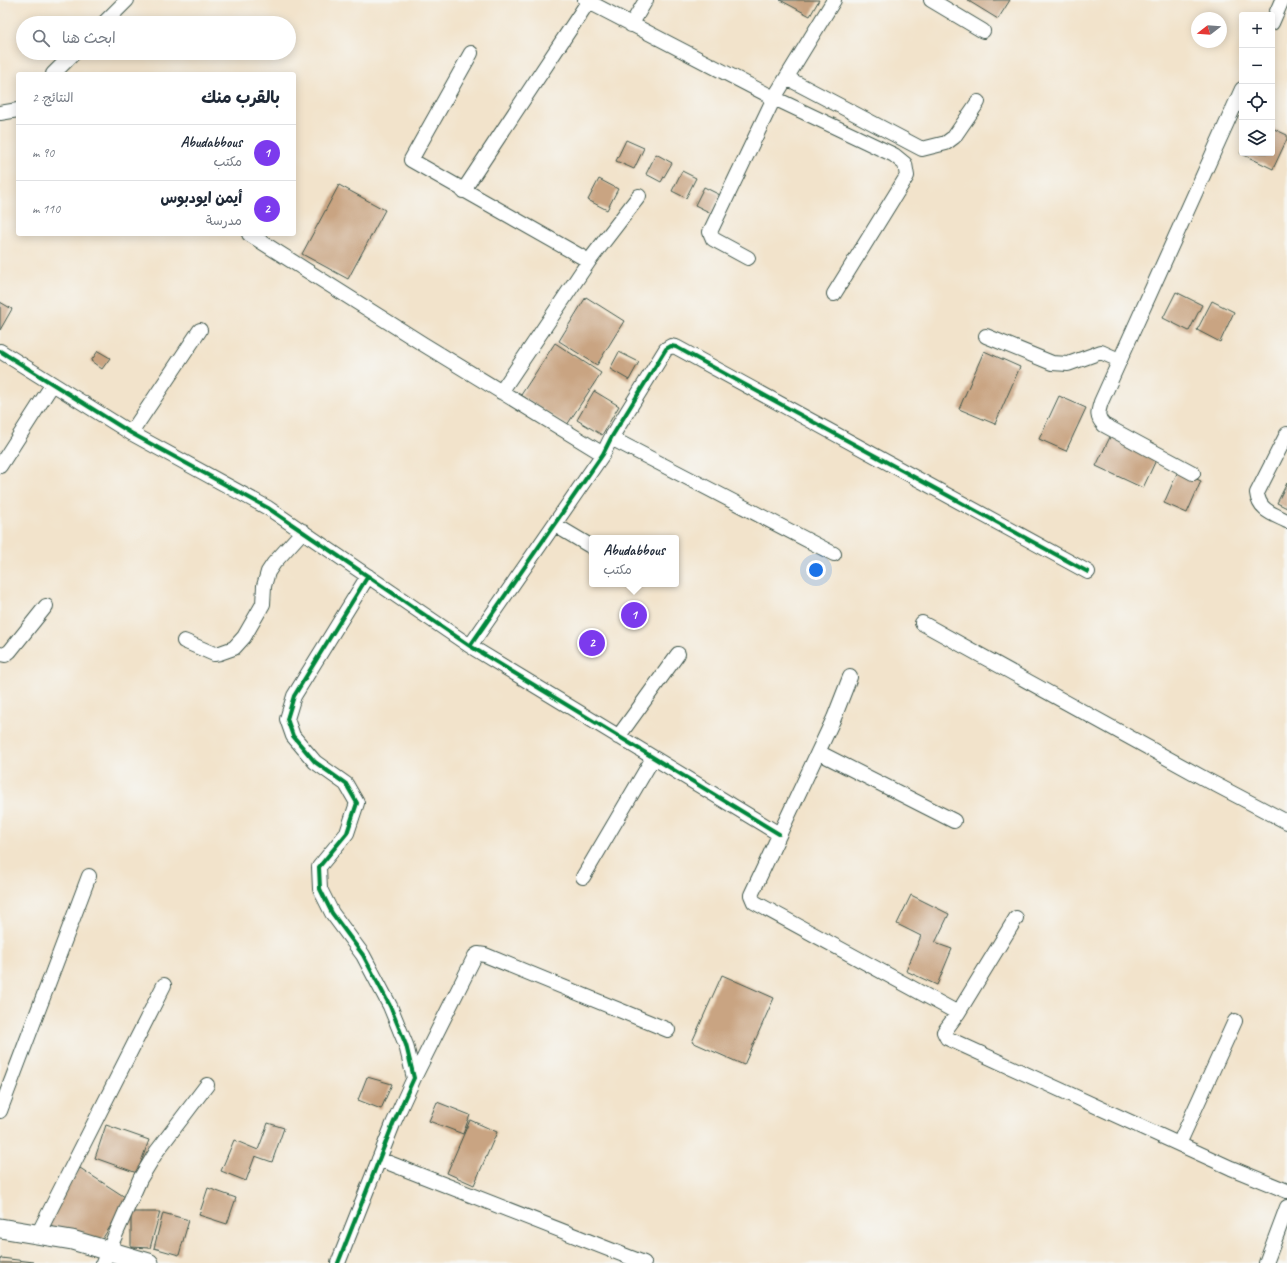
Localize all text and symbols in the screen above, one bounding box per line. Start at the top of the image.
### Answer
north arrow [1191,12,1227,48]
map controls [1239,12,1275,156]
button: + [1239,12,1275,48]
search box [16,16,296,60]
icon: search [30,27,52,49]
text: ابحث هنا [62,29,116,48]
button: − [1239,48,1275,84]
button: locate [1239,84,1275,120]
text: بالقرب منك [201,87,280,108]
text: النتائج: 2 [32,90,74,106]
button: layers [1239,120,1275,156]
text: Abudabbous [181,133,242,152]
text: 90 m [32,145,54,161]
text: 1 [264,145,270,161]
text: مكتب [214,154,242,170]
text: أيمن ايودبوس [160,189,242,208]
text: 110 m [32,201,60,217]
text: 2 [264,201,270,217]
text: مدرسة [206,213,242,229]
popup [589,535,679,587]
text: Abudabbous [603,541,665,560]
your location [806,560,826,580]
text: مكتب [603,562,632,578]
pin: 1 [621,600,647,630]
pin: 2 [579,628,605,658]

